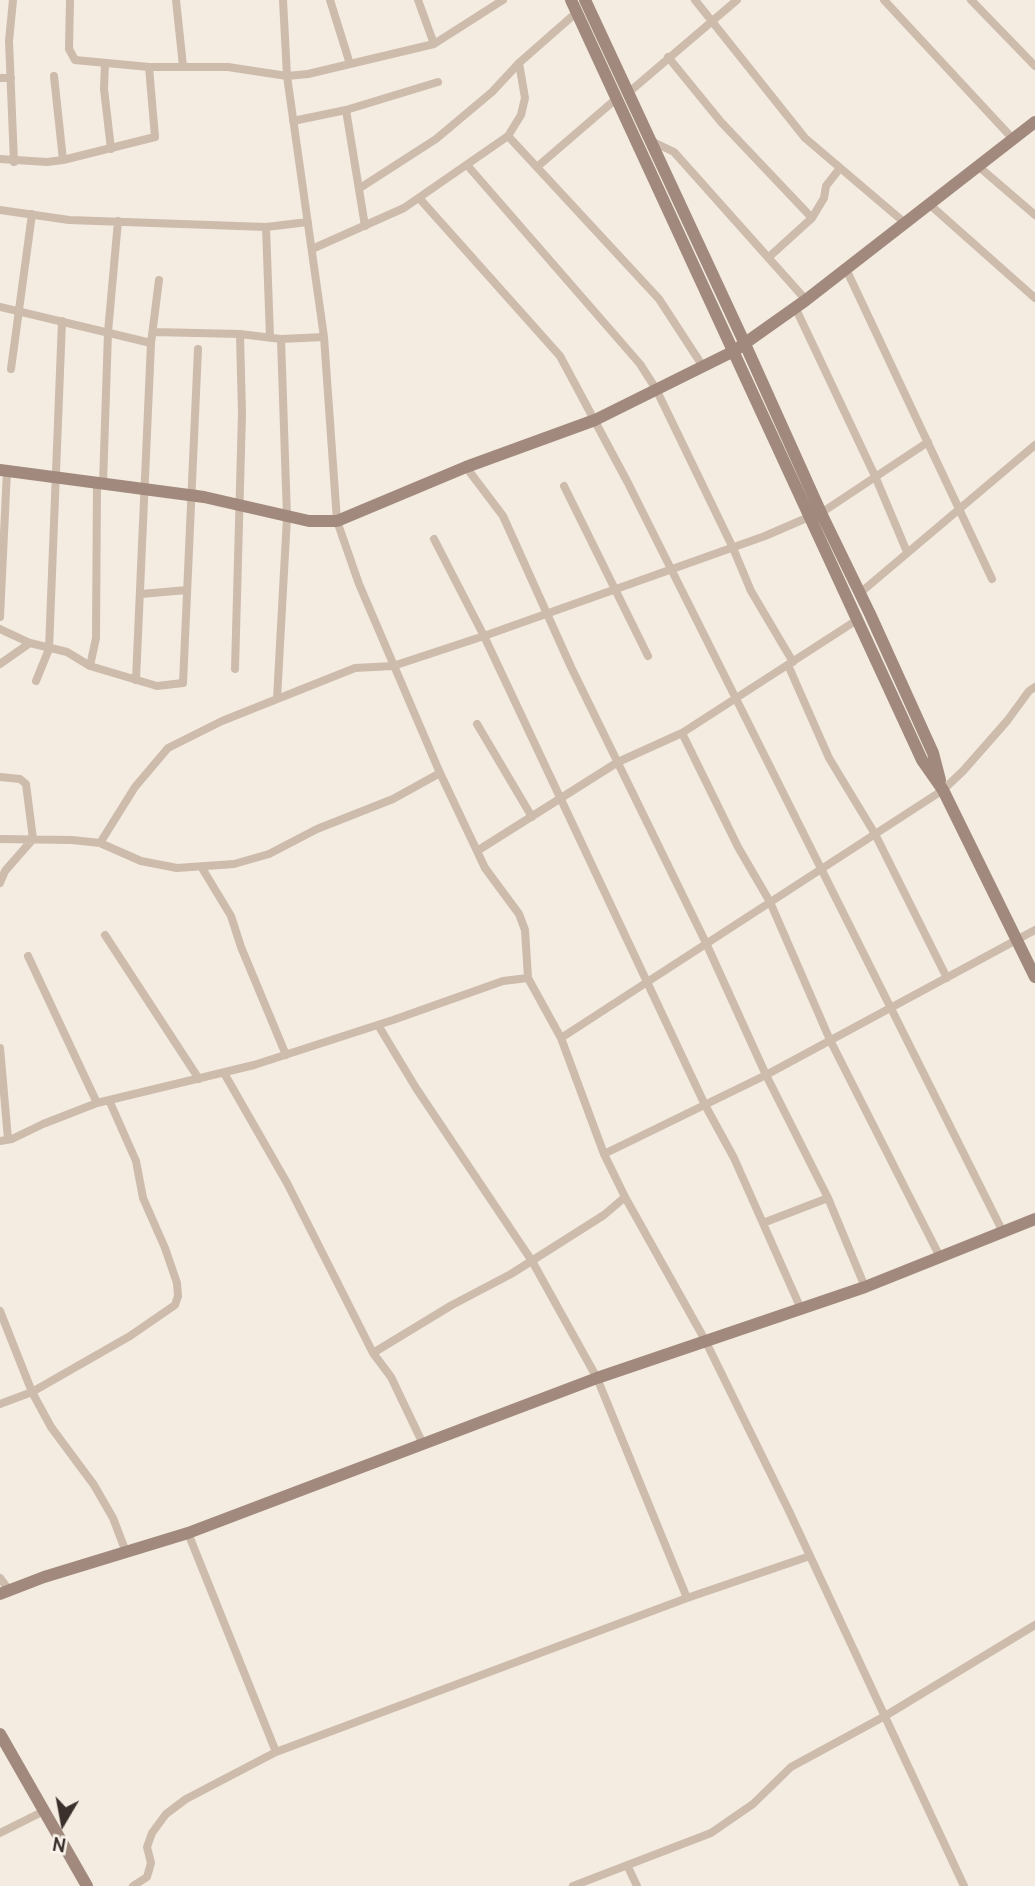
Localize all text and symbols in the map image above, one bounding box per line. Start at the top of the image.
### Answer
north arrow [28,1788,98,1858]
text: N [51,1832,68,1857]

